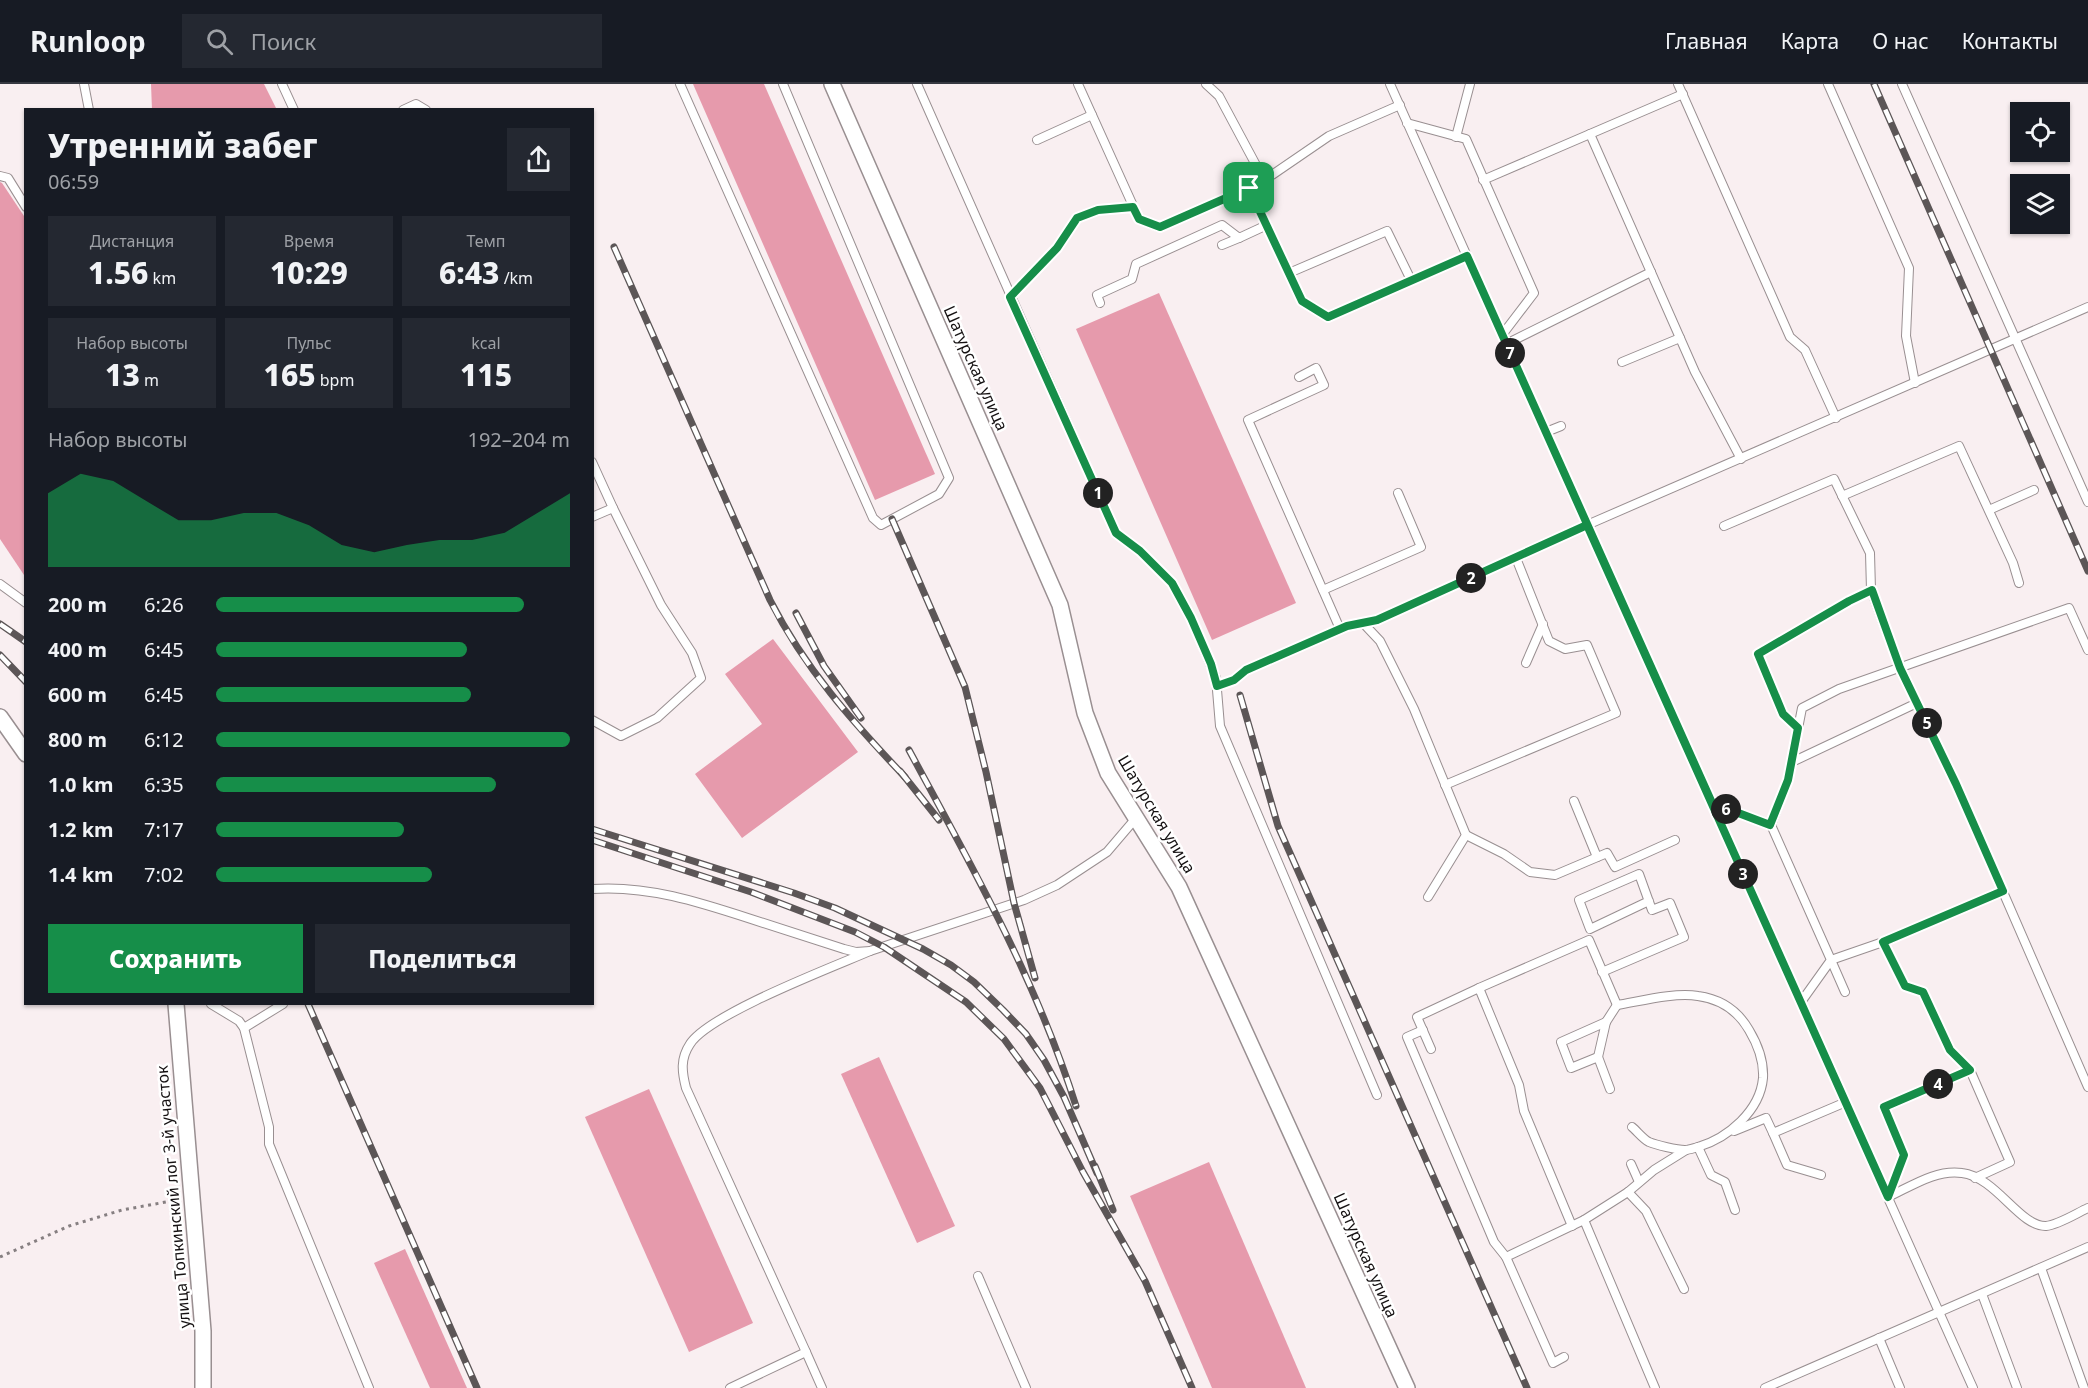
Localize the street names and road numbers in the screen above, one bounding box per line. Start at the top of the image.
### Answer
street label: Шатурская улица [939,302,1013,434]
street label: Шатурская улица [1113,751,1201,877]
street label: улица Топкинский лог 3-й участок [151,1064,195,1329]
street label: Шатурская улица [1329,1189,1403,1321]

